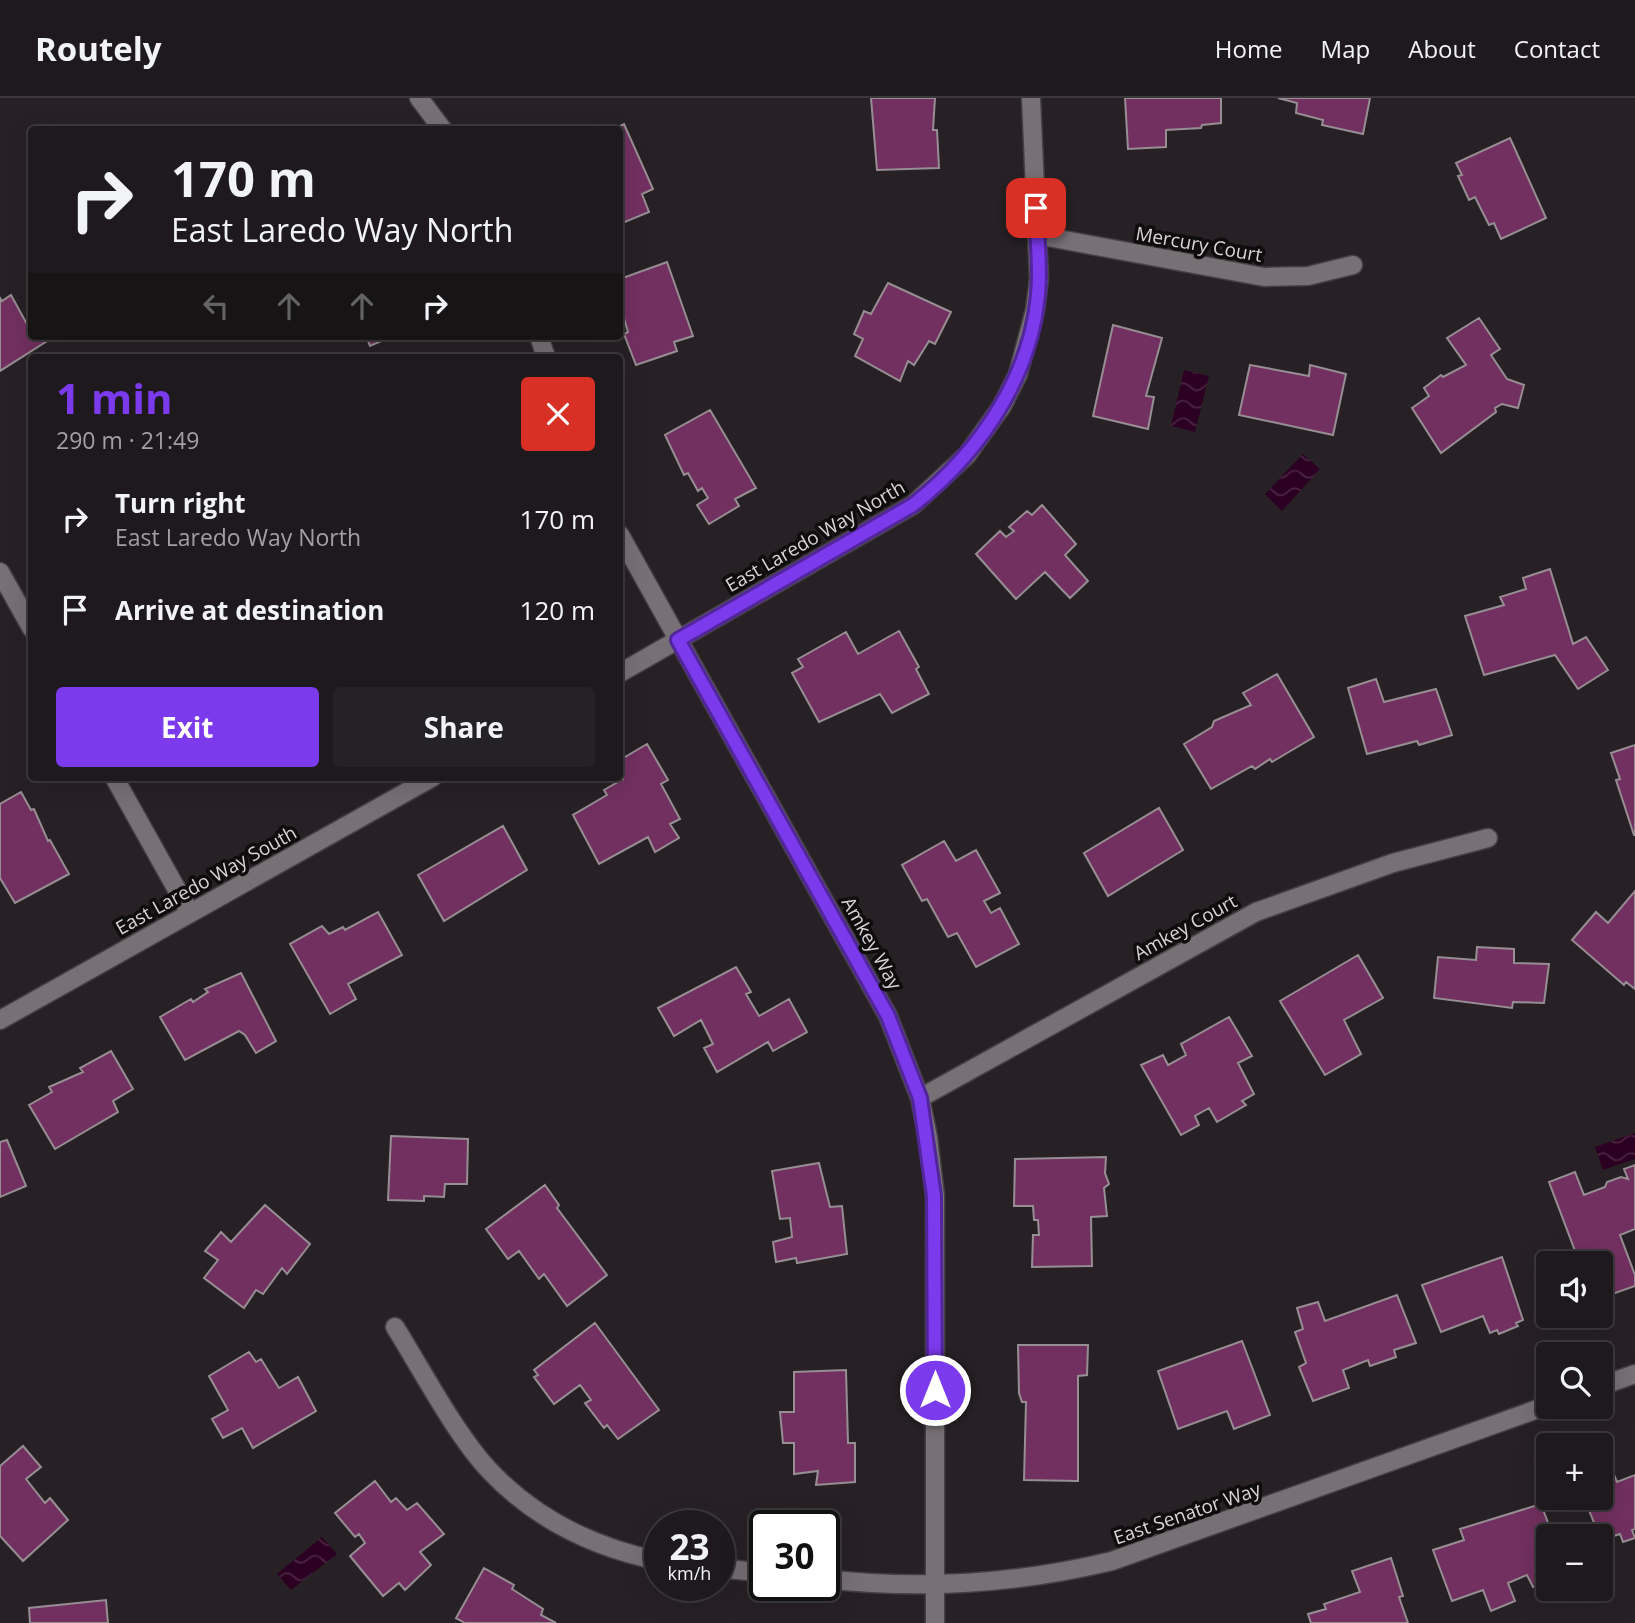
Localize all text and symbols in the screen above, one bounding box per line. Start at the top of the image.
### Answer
text: Routely [35,26,162,71]
text: Home [1215,32,1283,65]
text: Map [1321,32,1370,65]
text: About [1408,32,1476,65]
text: Contact [1514,32,1600,65]
text: 170 m [171,145,316,211]
icon: right [56,154,147,245]
pin [1006,178,1066,238]
icon: arrive [1017,189,1055,227]
text: East Laredo Way North [171,208,513,251]
street label: Mercury Court [1134,220,1265,268]
icon: left [197,287,235,325]
icon: ahead [270,287,308,325]
icon: ahead [343,287,381,325]
icon: right [416,287,454,325]
text: 1 min [56,369,173,426]
button: close [521,377,595,451]
text: 290 m · 21:49 [56,424,199,456]
street label: East Laredo Way North [720,474,910,598]
text: Turn right [115,485,246,521]
icon: right [56,500,94,538]
text: 170 m [520,501,595,537]
text: East Laredo Way North [115,521,361,553]
icon: arrive [56,591,94,629]
text: Arrive at destination [115,592,384,628]
text: 120 m [520,592,595,628]
button: Exit [56,687,319,767]
button: Share [333,687,595,767]
street label: East Laredo Way South [111,819,301,941]
street label: Amkey Court [1129,888,1241,966]
street label: Amkey Way [836,892,908,994]
map controls [1536,1251,1613,1601]
button: sound [1536,1251,1613,1328]
button: search [1536,1342,1613,1419]
position arrow [898,1353,972,1427]
button: + [1536,1433,1613,1510]
street label: East Senator Way [1110,1476,1264,1550]
speed limit sign: 30 [749,1510,840,1601]
text: 23 [669,1523,710,1570]
button: − [1536,1524,1613,1601]
text: km/h [668,1561,711,1585]

